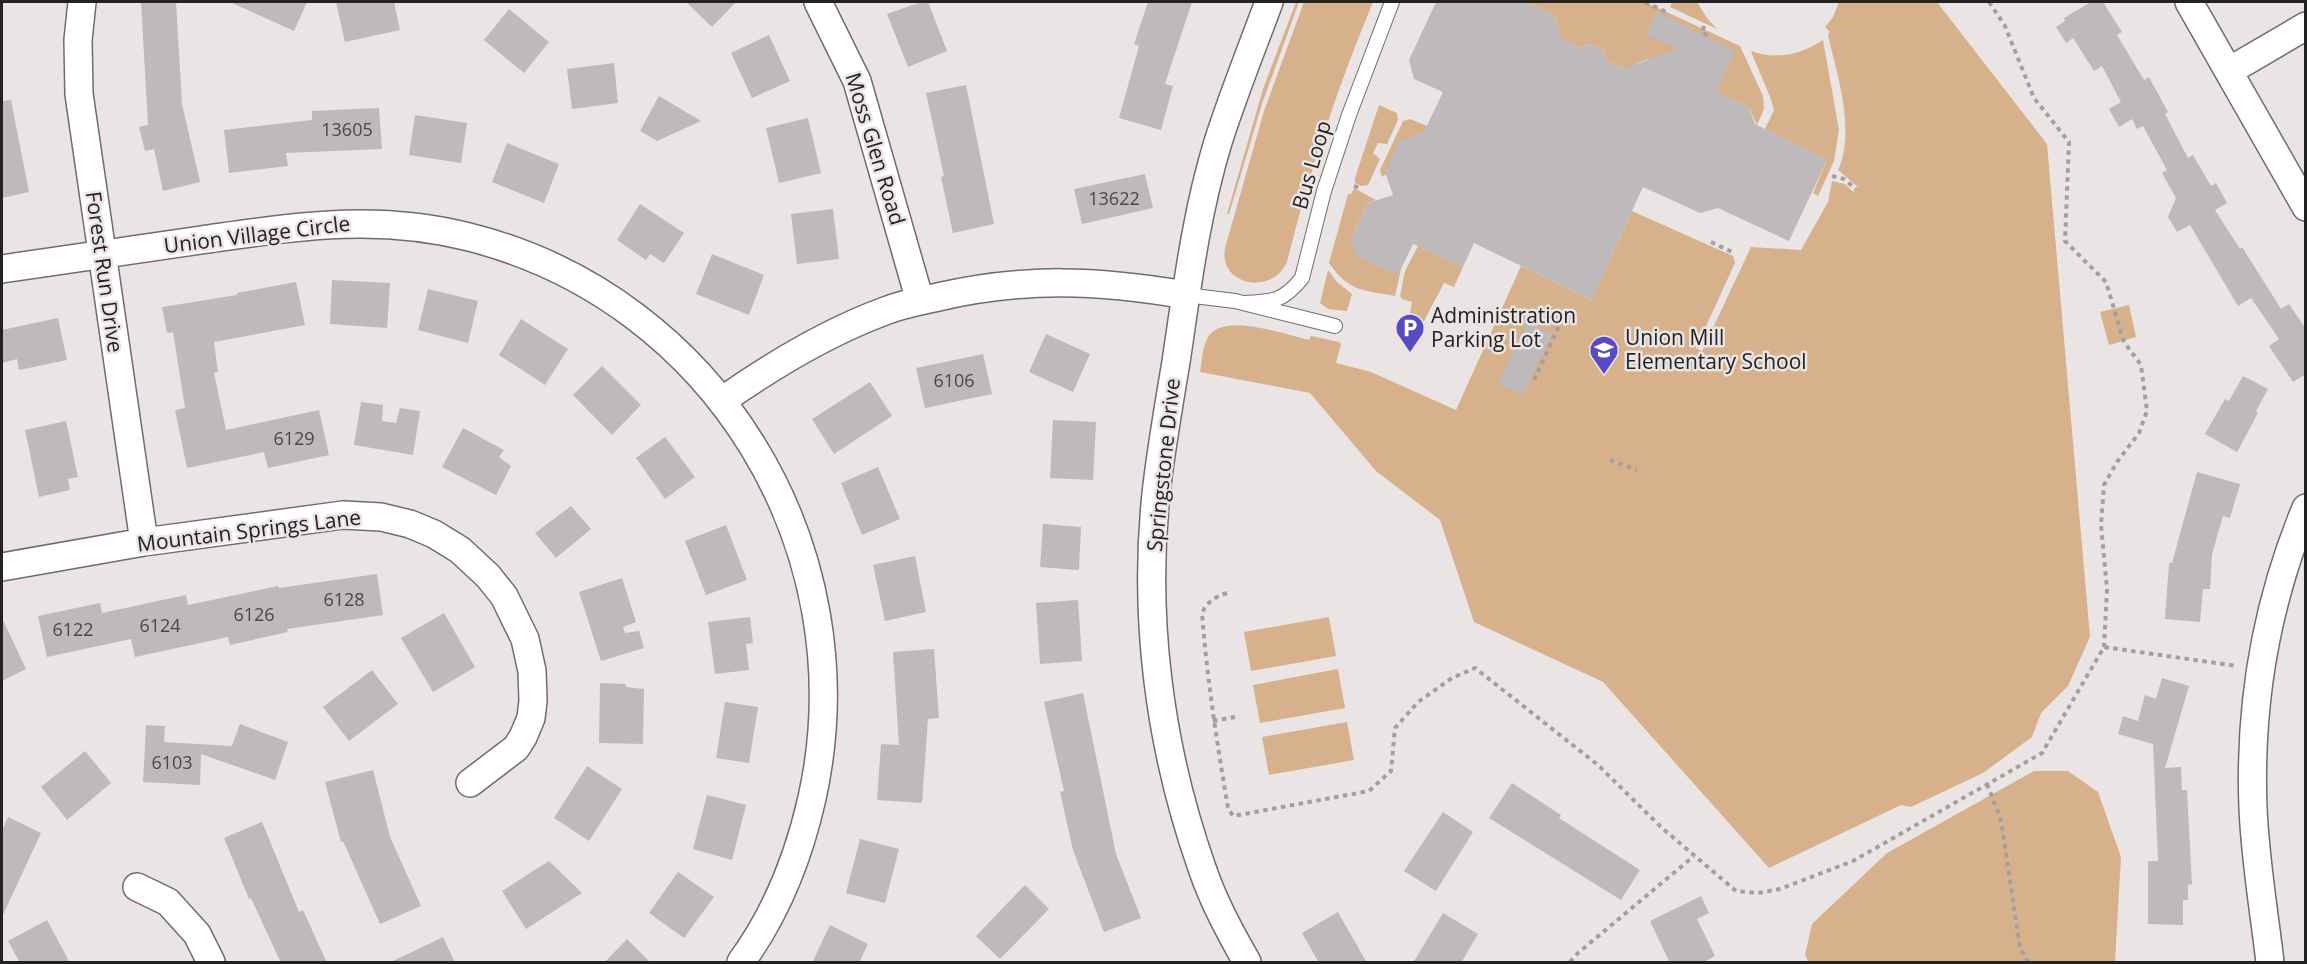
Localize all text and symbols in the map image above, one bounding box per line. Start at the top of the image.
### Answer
street label: Moss Glen Road [839,69,912,228]
house number: 13605 [321,117,373,141]
street label: Bus Loop [1285,117,1337,212]
house number: 13622 [1088,186,1140,210]
street label: Forest Run Drive [80,190,130,354]
street label: Union Village Circle [162,209,352,259]
place label: Administration Parking Lot [1431,301,1576,353]
parking icon: Administration Parking Lot [1394,312,1426,354]
place label: Union Mill Elementary School [1625,323,1807,375]
school or university icon: Union Mill Elementary School [1588,334,1620,376]
house number: 6106 [933,368,975,392]
street label: Springstone Drive [1140,377,1186,553]
house number: 6129 [273,426,315,450]
street label: Mountain Springs Lane [135,502,362,558]
house number: 6128 [323,587,365,611]
house number: 6126 [233,602,275,626]
house number: 6124 [139,613,181,637]
house number: 6122 [52,617,94,641]
house number: 6103 [151,750,193,774]

